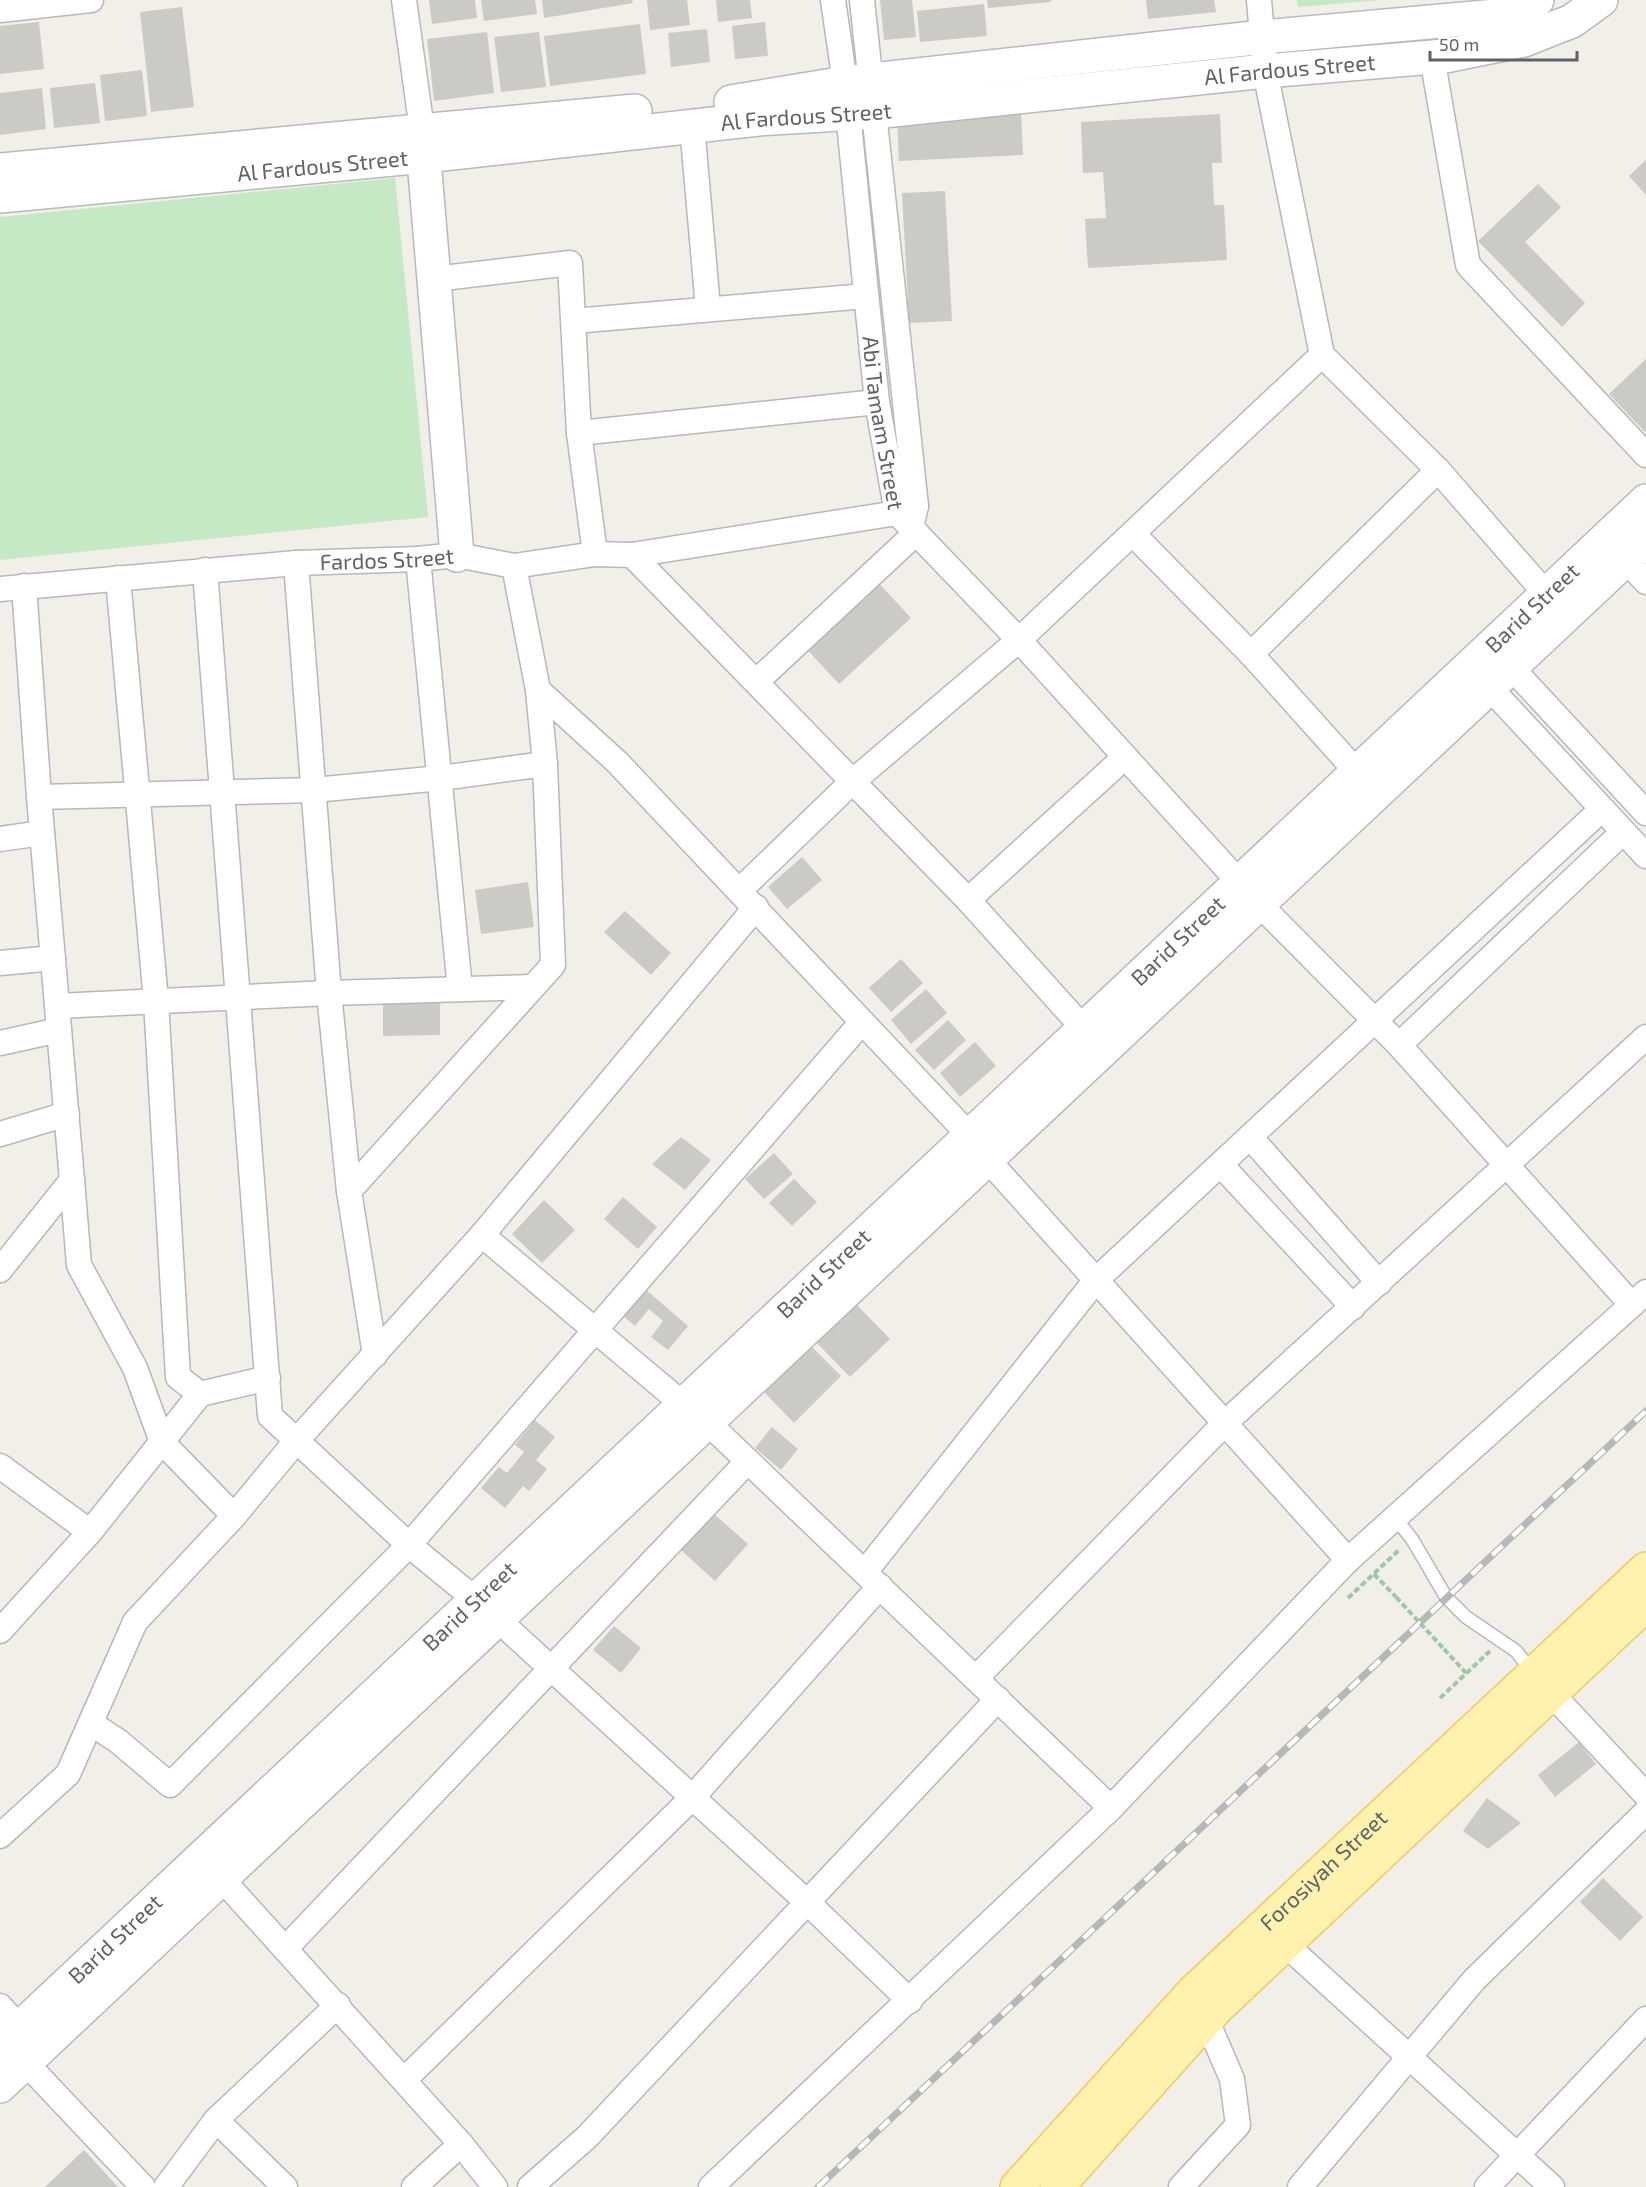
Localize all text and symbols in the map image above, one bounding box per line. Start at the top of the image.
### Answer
scale bar [1430,24,1577,62]
text: 50 m [1439,33,1479,55]
street label: Al Fardous Street [1203,48,1376,89]
street label: Al Fardous Street [719,96,893,135]
street label: Al Fardous Street [236,144,409,186]
street label: Abi Tamam Street [858,335,910,512]
street label: Fardos Street [319,541,455,574]
street label: Barid Street [1479,557,1584,657]
street label: Barid Street [1125,890,1229,990]
street label: Barid Street [771,1223,875,1323]
street label: Barid Street [417,1555,521,1655]
street label: Forosiyah Street [1254,1804,1392,1935]
street label: Barid Street [62,1888,167,1988]

